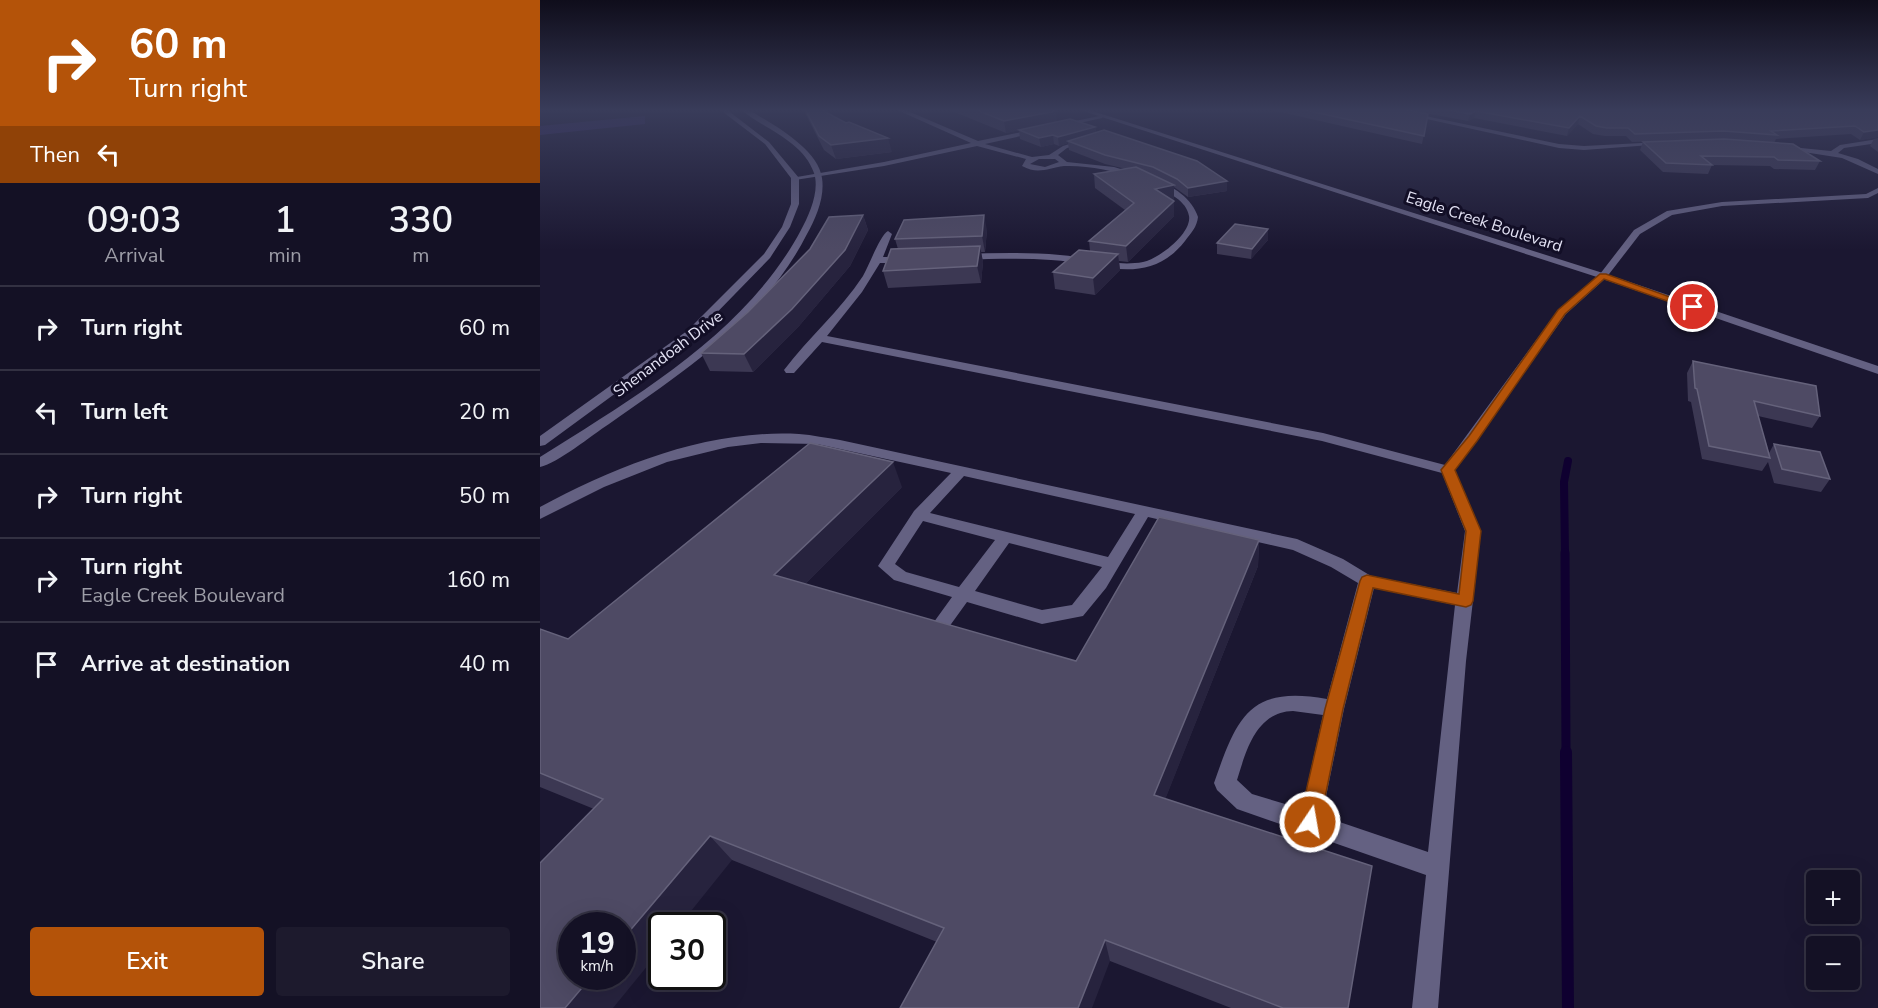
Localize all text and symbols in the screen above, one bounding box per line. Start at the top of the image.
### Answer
text: 60 m [129,16,228,73]
icon: right [30,24,108,102]
text: Turn right [129,70,247,107]
icon: left [92,138,125,171]
text: Then [30,140,80,170]
street label: Eagle Creek Boulevard [1403,186,1565,258]
text: 09:03 [87,196,182,245]
text: 1 [274,196,296,245]
text: 330 [388,196,453,245]
text: Arrival [104,242,164,269]
text: min [269,242,302,269]
text: m [412,242,429,269]
pin [1667,281,1718,332]
icon: arrive [1676,290,1709,323]
street label: Shenandoah Drive [609,306,727,402]
icon: right [30,312,63,345]
text: Turn right [81,313,182,343]
text: 60 m [459,313,510,343]
icon: left [30,396,63,429]
text: Turn left [81,397,168,427]
text: 20 m [459,397,510,427]
icon: right [30,480,63,513]
text: Turn right [81,481,182,511]
text: 50 m [459,481,510,511]
text: Turn right [81,552,182,582]
icon: right [30,564,63,597]
text: 160 m [446,565,510,595]
text: Eagle Creek Boulevard [81,582,285,609]
icon: arrive [30,648,63,681]
text: Arrive at destination [81,649,290,679]
text: 40 m [459,649,510,679]
position arrow [1278,790,1342,854]
map controls [1806,870,1860,990]
button: + [1806,870,1860,924]
speed limit sign: 30 [648,912,726,990]
text: 19 [579,923,615,964]
button: Exit [30,927,264,996]
button: Share [276,927,510,996]
button: − [1806,936,1860,990]
text: km/h [580,956,614,976]

